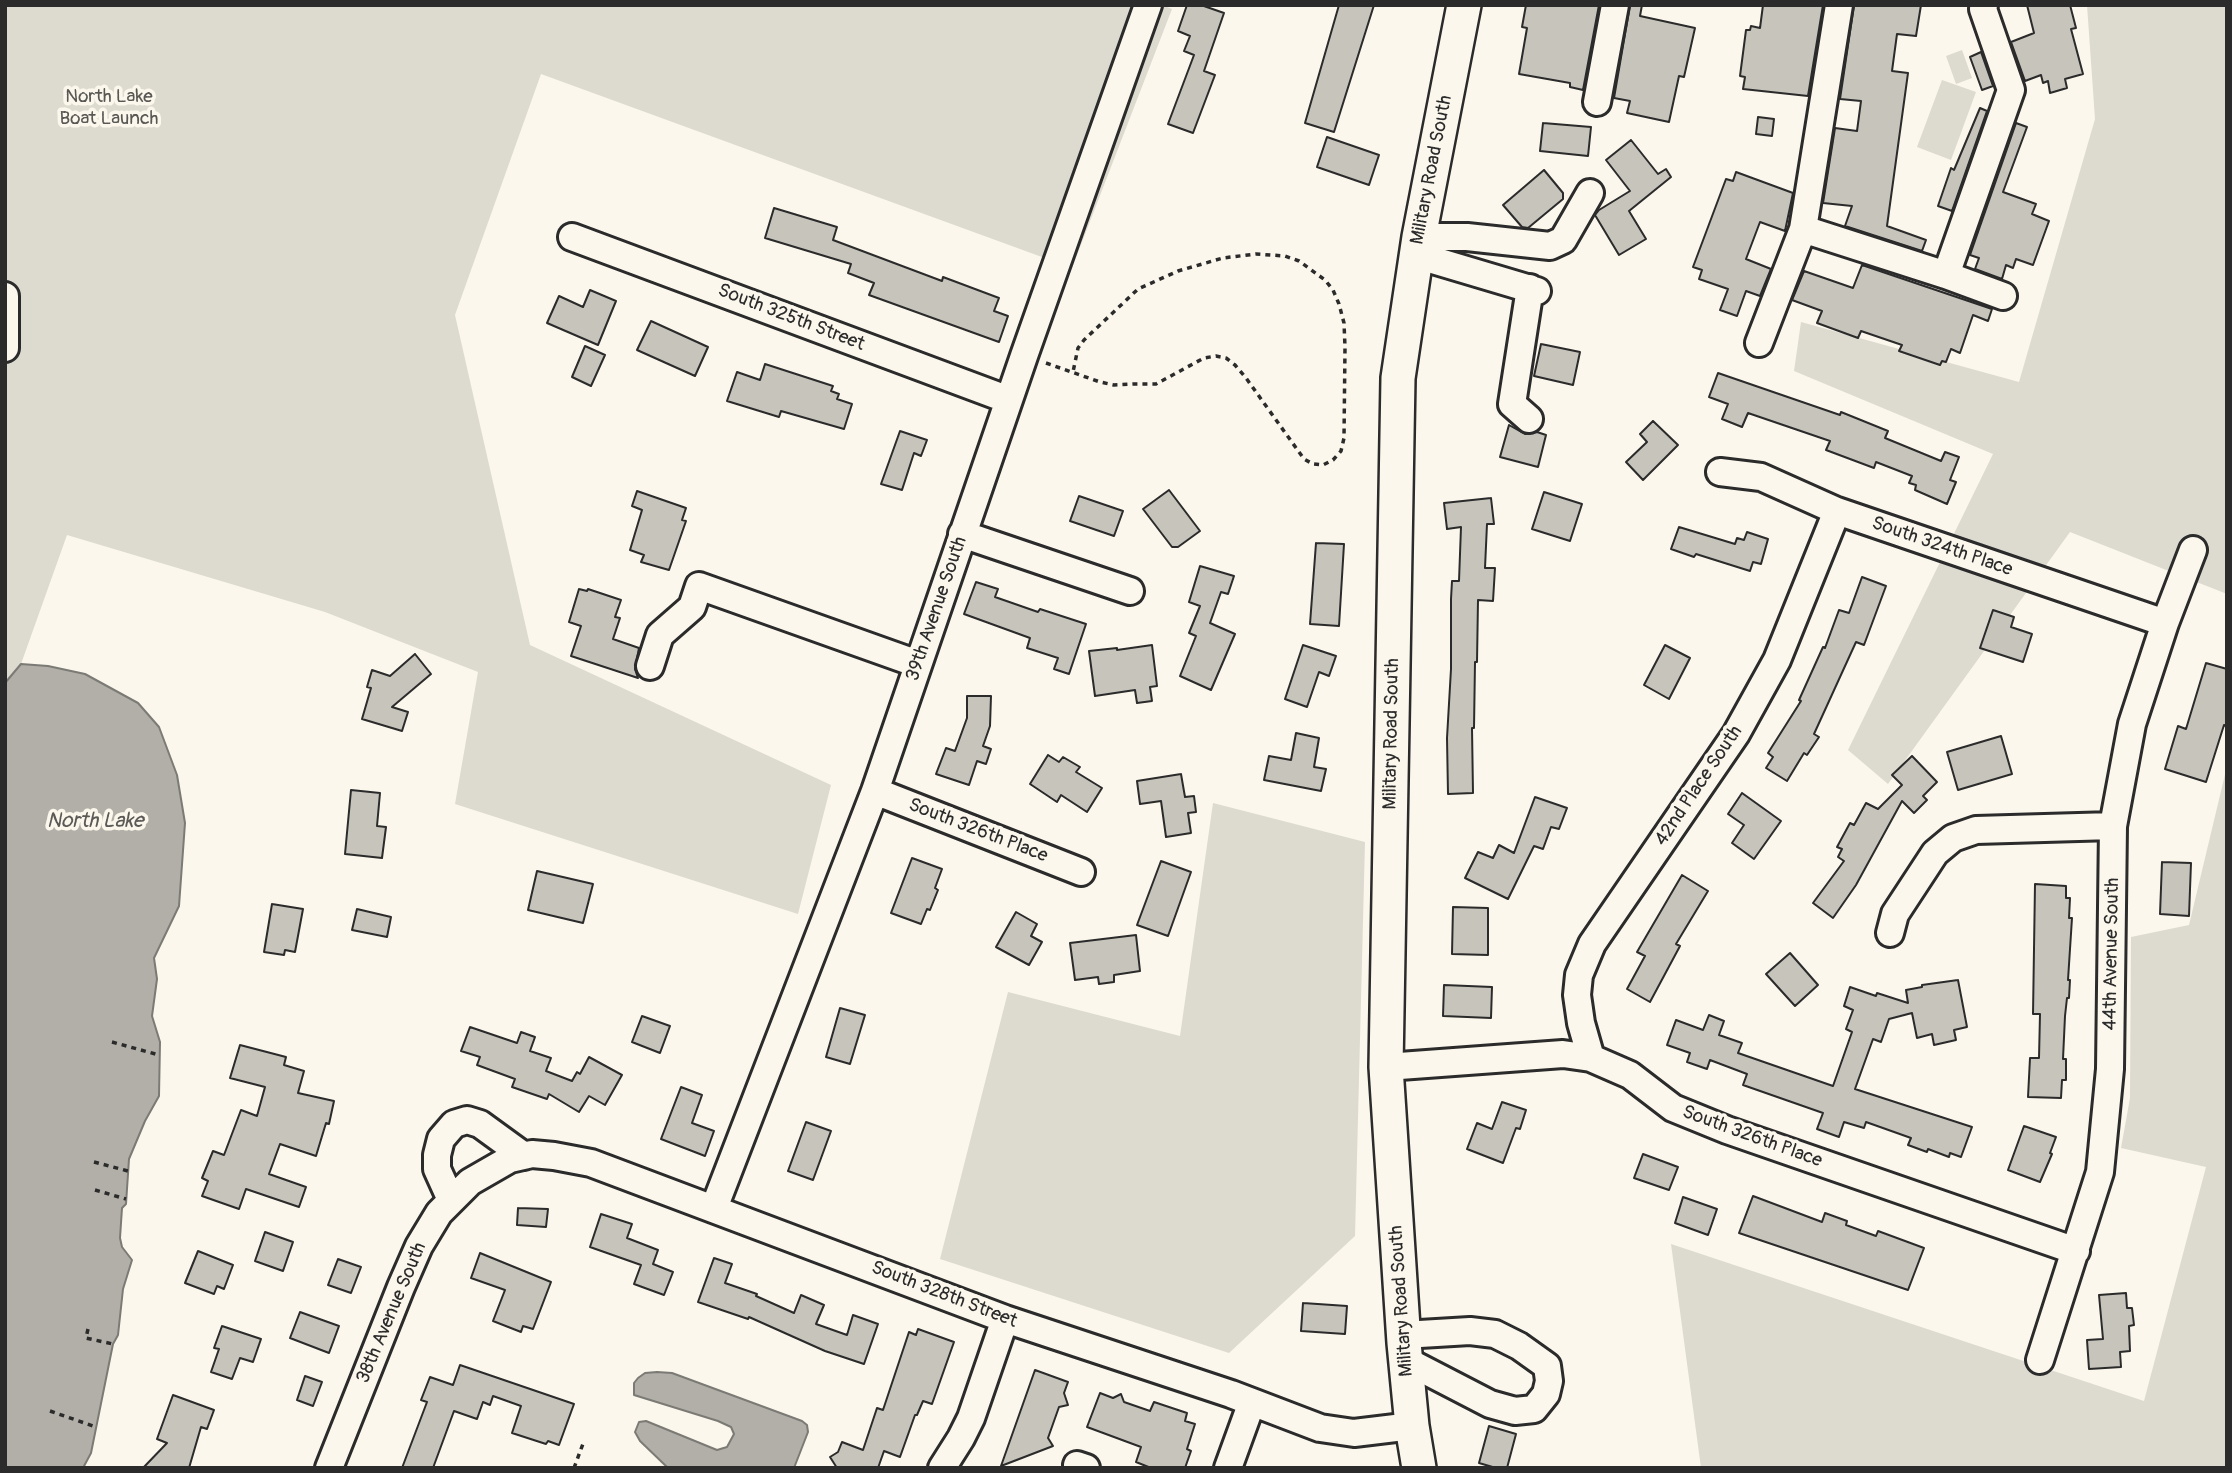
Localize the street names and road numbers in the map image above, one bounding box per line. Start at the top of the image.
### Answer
street label: Military Road South [1406,94,1458,246]
street label: South 325th Street [714,280,868,356]
street label: South 324th Place [1869,512,2015,582]
street label: 39th Avenue South [902,534,972,684]
street label: Military Road South [1379,658,1405,810]
street label: 42nd Place South [1650,722,1748,850]
street label: South 326th Place [905,794,1051,868]
street label: 44th Avenue South [2099,877,2125,1031]
street label: South 326th Place [1679,1101,1825,1173]
street label: Military Road South [1385,1225,1419,1377]
street label: 38th Avenue South [352,1239,432,1387]
street label: South 328th Street [868,1257,1020,1333]

